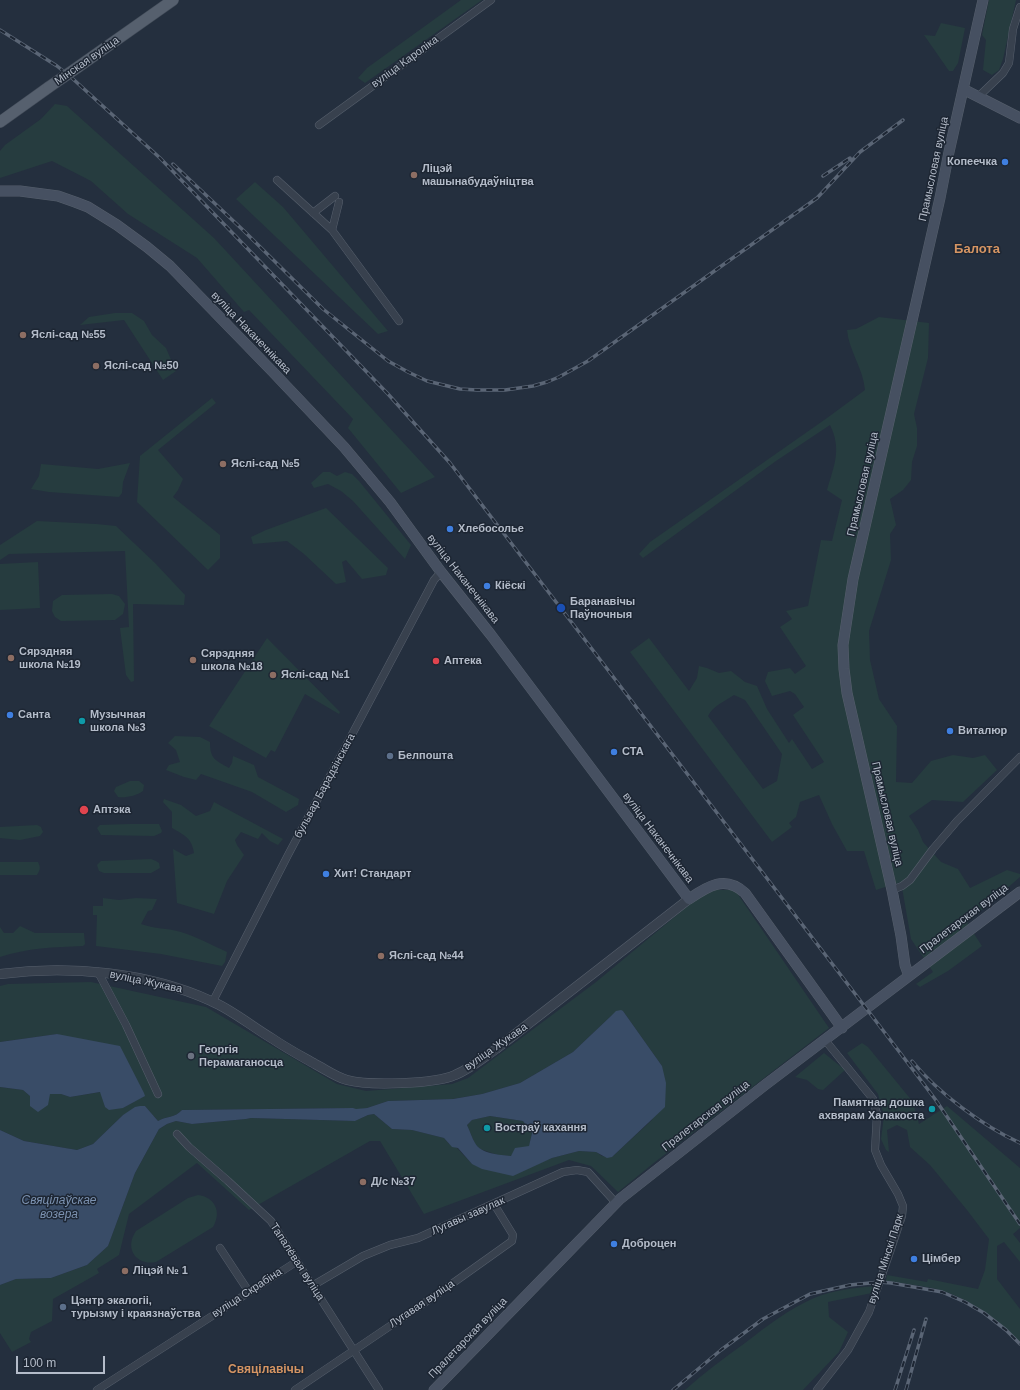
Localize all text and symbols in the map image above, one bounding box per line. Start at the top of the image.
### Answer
street label: вуліца Кароліка [369,33,441,91]
street label: Мінская вуліца [52,34,122,88]
street label: Прамысловая вуліца [916,115,952,223]
place label: Копеечка [947,155,997,169]
marker: Копеечка [1000,157,1010,167]
place label: Ліцэй машынабудаўніцтва [422,162,534,188]
marker: Ліцэй машынабудаўніцтва [409,170,419,180]
district label: Балота [954,241,1000,257]
street label: вуліца Наканечнікава [208,289,294,377]
place label: Яслі-сад №55 [31,328,106,342]
marker: Яслі-сад №55 [18,330,28,340]
place label: Яслі-сад №50 [104,359,179,373]
marker: Яслі-сад №50 [91,361,101,371]
street label: Прамысловая вуліца [845,431,881,537]
place label: Яслі-сад №5 [231,457,300,471]
marker: Яслі-сад №5 [218,459,228,469]
place label: Хлебосолье [458,522,524,536]
marker: Хлебосолье [445,524,455,534]
street label: вуліца Наканечнікава [424,532,502,626]
place label: Кіёскі [495,579,526,593]
marker: Кіёскі [482,581,492,591]
place label: Баранавічы Паўночныя [570,595,635,621]
marker: Баранавічы Паўночныя [555,602,567,614]
place label: Сярэдняя школа №19 [19,645,81,671]
place label: Сярэдняя школа №18 [201,647,263,673]
marker: Сярэдняя школа №19 [6,653,16,663]
place label: Аптека [444,654,482,668]
marker: Сярэдняя школа №18 [188,655,198,665]
marker: Аптека [431,656,441,666]
place label: Яслі-сад №1 [281,668,350,682]
marker: Яслі-сад №1 [268,670,278,680]
place label: Санта [18,708,50,722]
place label: Музычная школа №3 [90,708,146,734]
marker: Санта [5,710,15,720]
marker: Музычная школа №3 [77,716,87,726]
place label: Виталюр [958,724,1007,738]
marker: Виталюр [945,726,955,736]
street label: бульвар Барадзінскага [292,731,358,841]
place label: СТА [622,745,644,759]
marker: СТА [609,747,619,757]
place label: Белпошта [398,749,453,763]
marker: Белпошта [385,751,395,761]
street label: Прамысловая вуліца [869,761,905,867]
street label: вуліца Наканечнікава [620,790,696,886]
place label: Аптэка [93,803,131,817]
marker: Аптэка [78,804,90,816]
place label: Хит! Стандарт [334,867,411,881]
marker: Хит! Стандарт [321,869,331,879]
street label: Пралетарская вуліца [917,881,1011,957]
place label: Яслі-сад №44 [389,949,464,963]
marker: Яслі-сад №44 [376,951,386,961]
street label: вуліца Жукава [109,968,183,996]
street label: вуліца Жукава [462,1020,530,1074]
place label: Георгія Перамаганосца [199,1043,283,1069]
marker: Георгія Перамаганосца [186,1051,196,1061]
street label: Пралетарская вуліца [660,1078,752,1154]
place label: Памятная дошка ахвярам Халакоста [819,1096,924,1122]
marker: Памятная дошка ахвярам Халакоста [927,1104,937,1114]
place label: Востраў кахання [495,1121,587,1135]
marker: Востраў кахання [482,1123,492,1133]
place label: Д/с №37 [371,1175,416,1189]
marker: Д/с №37 [358,1177,368,1187]
water label: Свяцілаўскае возера [21,1194,97,1222]
street label: Лугавы завулак [429,1194,507,1238]
street label: вуліца Мінскі Парк [865,1212,907,1306]
street label: Тапалёвая вуліца [267,1221,327,1303]
place label: Доброцен [622,1237,676,1251]
marker: Доброцен [609,1239,619,1249]
place label: Цімбер [922,1252,961,1266]
marker: Цімбер [909,1254,919,1264]
place label: Ліцэй № 1 [133,1264,188,1278]
street label: вуліца Скрабіна [209,1265,285,1321]
marker: Ліцэй № 1 [120,1266,130,1276]
street label: Лугавая вуліца [387,1277,457,1331]
place label: Цэнтр экалогіі, турызму і краязнаўства [71,1294,201,1320]
street label: Пралетарская вуліца [426,1295,510,1381]
marker: Цэнтр экалогіі, турызму і краязнаўства [58,1302,68,1312]
scale bar [18,1348,107,1374]
text: 100 m [23,1356,56,1370]
district label: Свяцілавічы [228,1363,304,1377]

